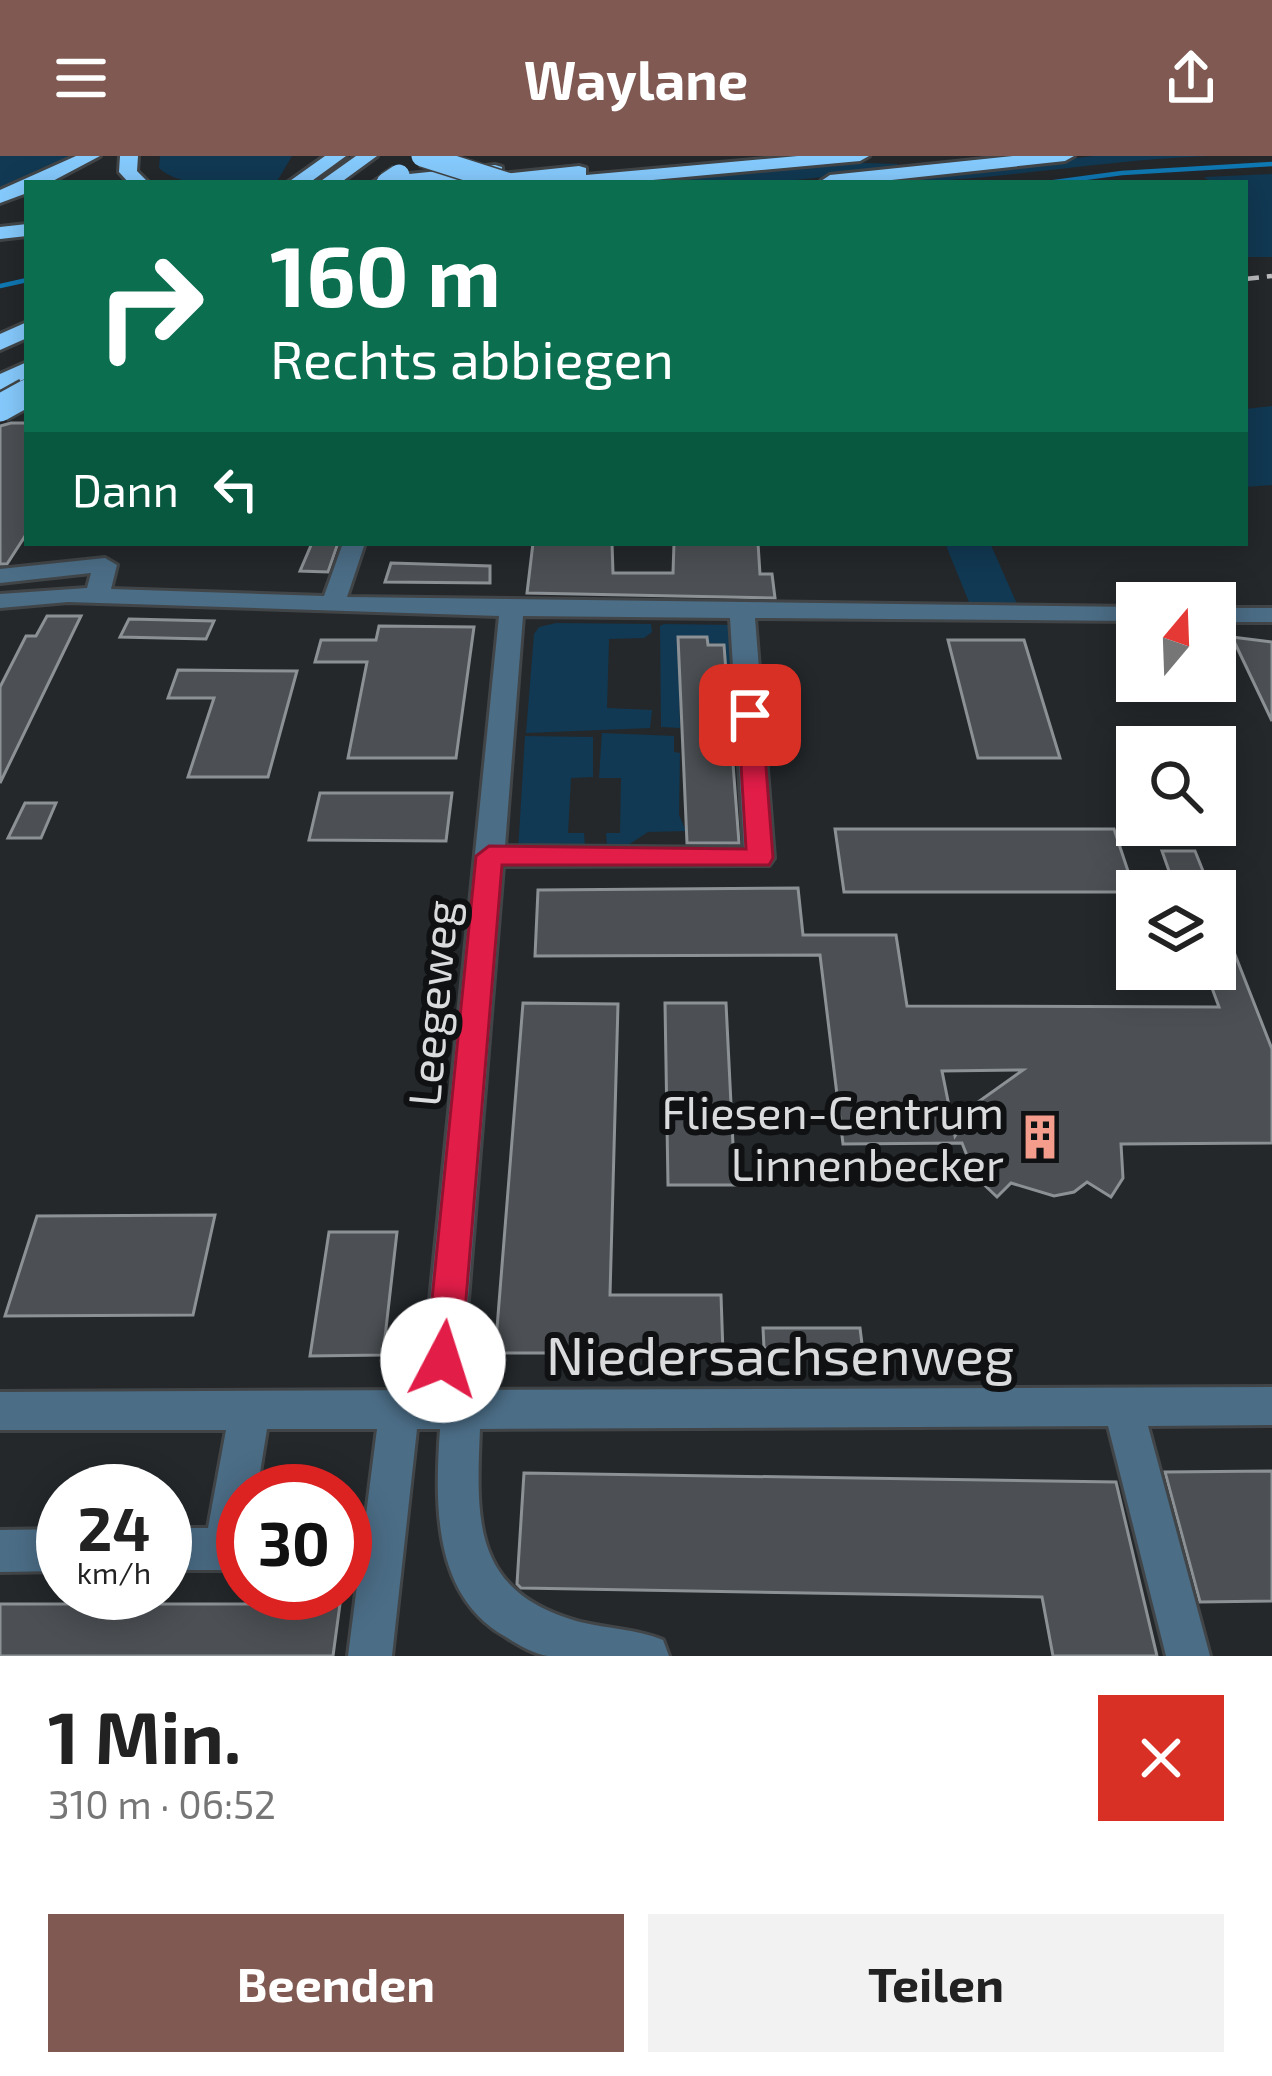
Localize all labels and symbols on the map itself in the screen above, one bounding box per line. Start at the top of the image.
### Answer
north arrow [1116,582,1236,702]
pin [699,664,801,766]
street label: Leegeweg [395,898,467,1108]
place label: Fliesen-Centrum Linnenbecker [661,1084,1004,1190]
building icon: Fliesen-Centrum Linnenbecker [1015,1112,1065,1162]
position arrow [380,1297,506,1423]
street label: Niedersachsenweg [546,1321,1014,1386]
speed limit sign: 30 [216,1464,372,1620]

